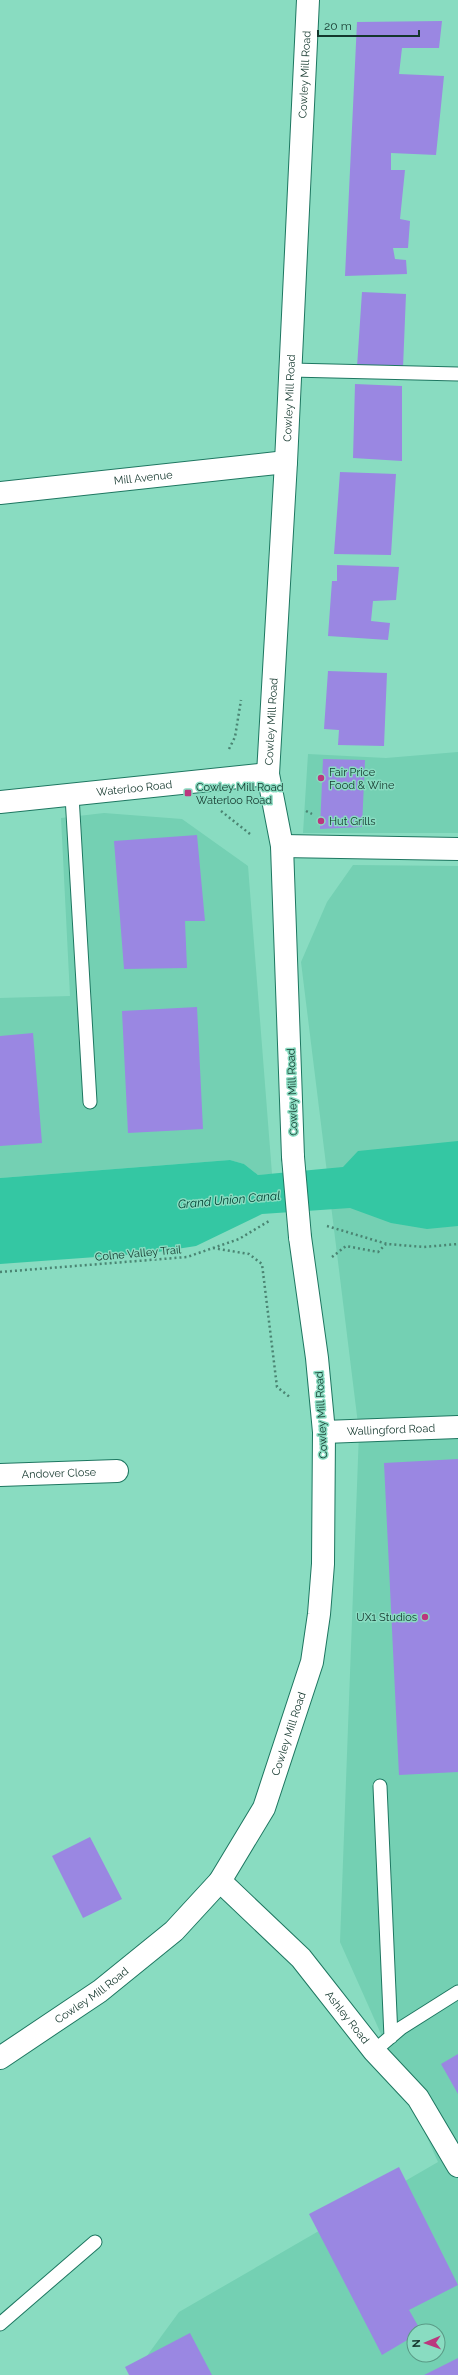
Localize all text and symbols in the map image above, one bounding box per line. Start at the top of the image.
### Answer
scale bar [318,12,419,38]
text: 20 m [324,19,352,33]
street label: Cowley Mill Road [296,30,314,119]
street label: Cowley Mill Road [281,354,298,442]
street label: Mill Avenue [113,468,174,488]
street label: Cowley Mill Road [263,677,281,766]
place label: Fair Price Food & Wine [329,766,395,792]
marker: Fair Price Food & Wine [316,773,326,783]
street label: Waterloo Road [96,778,173,799]
place label: Cowley Mill Road Waterloo Road [196,781,284,807]
marker: Cowley Mill Road Waterloo Road [183,788,193,798]
place label: Hut Grills [329,815,376,828]
marker: Hut Grills [316,816,326,826]
street label: Cowley Mill Road [284,1048,301,1136]
water label: Grand Union Canal [177,1189,281,1211]
street label: Colne Valley Trail [94,1243,182,1264]
street label: Cowley Mill Road [313,1371,330,1459]
street label: Wallingford Road [347,1422,436,1438]
street label: Andover Close [22,1466,97,1481]
place label: UX1 Studios [356,1611,417,1624]
marker: UX1 Studios [420,1612,430,1622]
street label: Cowley Mill Road [269,1690,309,1778]
street label: Cowley Mill Road [52,1965,131,2026]
street label: Ashley Road [322,1989,372,2047]
north arrow [406,2323,446,2363]
text: N [410,2339,423,2348]

